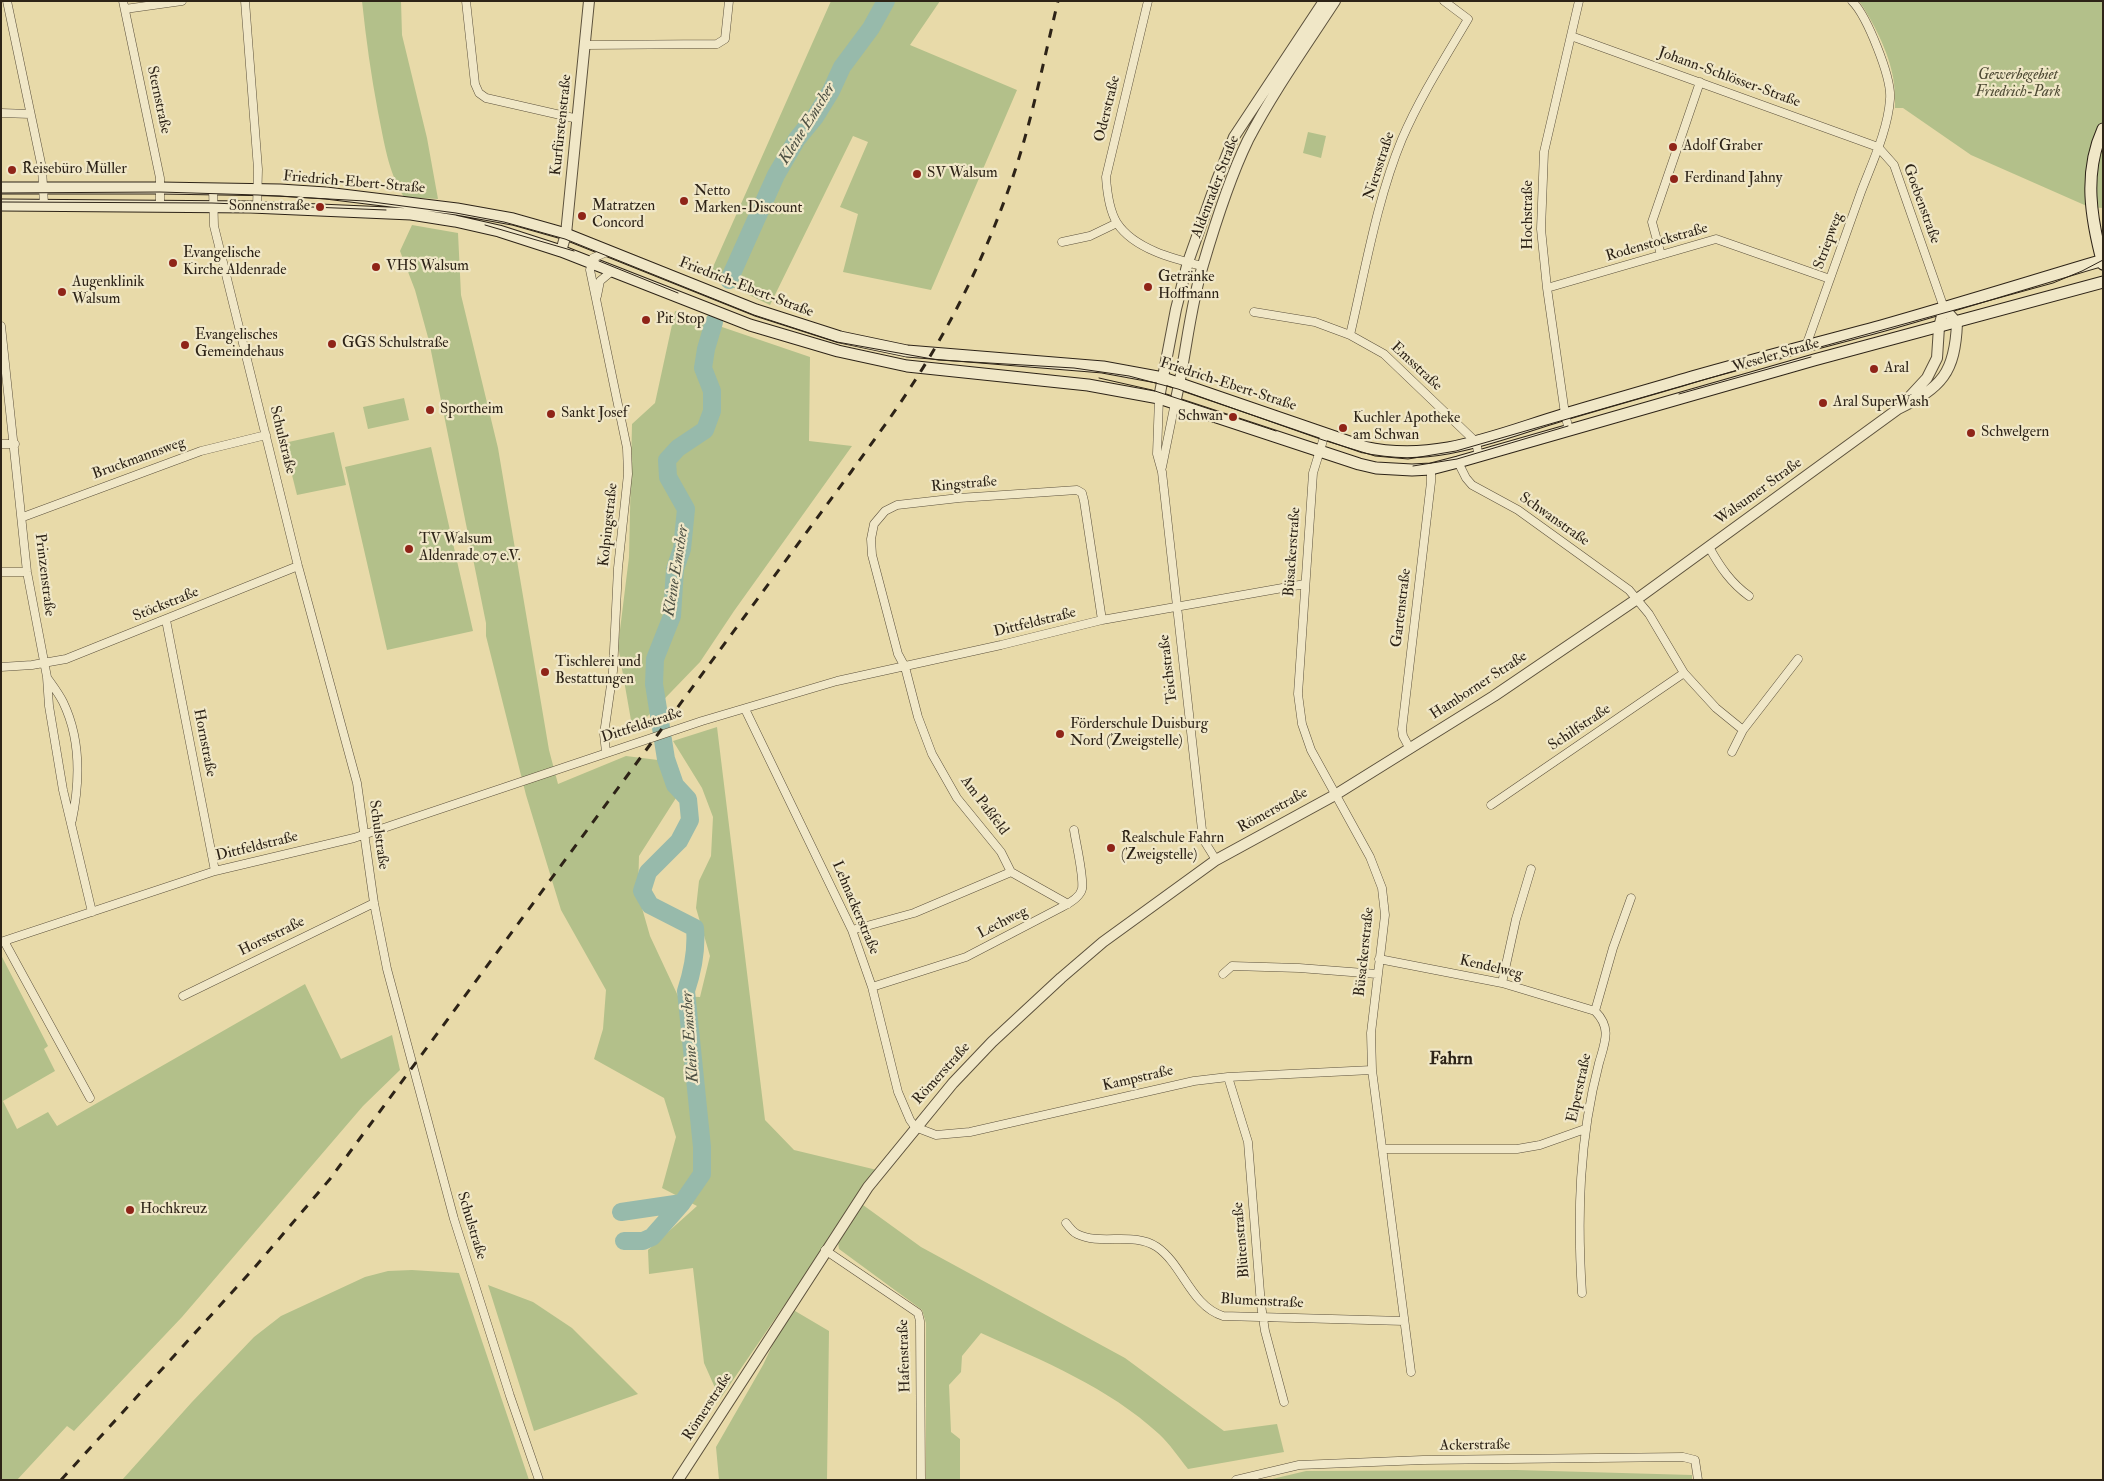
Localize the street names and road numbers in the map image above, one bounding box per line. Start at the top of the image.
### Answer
street label: Johann-Schlösser-Straße [1656,44,1802,112]
street label: Sternstraße [142,64,174,136]
street label: Kurfürstenstraße [548,73,576,177]
street label: Oderstraße [1091,74,1125,144]
street label: Niersstraße [1361,130,1399,202]
street label: Aldenrader Straße [1188,133,1244,241]
street label: Goebenstraße [1898,162,1944,246]
street label: Friedrich-Ebert-Straße [282,168,426,198]
street label: Hochstraße [1520,180,1538,250]
street label: Striepweg [1810,210,1848,272]
street label: Rodenstockstraße [1604,220,1710,266]
street label: Friedrich-Ebert-Straße [676,254,816,322]
street label: Weseler Straße [1730,335,1822,377]
street label: Emsstraße [1387,339,1445,395]
street label: Friedrich-Ebert-Straße [1157,354,1299,416]
street label: Schulstraße [265,404,299,476]
street label: Bruckmannsweg [90,434,188,484]
street label: Walsumer Straße [1712,455,1806,529]
street label: Ringstraße [930,473,998,497]
street label: Kolpingstraße [596,482,622,568]
street label: Schwanstraße [1516,489,1592,551]
street label: Büsackerstraße [1281,507,1305,597]
street label: Prinzenstraße [30,533,58,617]
street label: Gartenstraße [1388,568,1416,648]
street label: Stöckstraße [130,584,202,626]
street label: Dittfeldstraße [992,604,1078,642]
street label: Teichstraße [1156,633,1182,705]
street label: Hamborner Straße [1427,648,1531,724]
street label: Schilfstraße [1546,701,1614,755]
street label: Dittfeldstraße [599,704,685,748]
street label: Hornstraße [189,708,219,778]
street label: Am Paßfeld [956,773,1012,839]
street label: Römerstraße [1235,784,1311,838]
street label: Schulstraße [364,799,392,871]
street label: Dittfeldstraße [214,828,300,866]
street label: Lehnackerstraße [827,859,883,957]
street label: Lechweg [975,903,1031,943]
street label: Büsackerstraße [1351,906,1379,998]
street label: Horststraße [236,913,308,961]
street label: Kendelweg [1458,952,1524,984]
street label: Römerstraße [909,1039,975,1109]
street label: Elperstraße [1564,1052,1596,1124]
street label: Kampstraße [1101,1062,1175,1096]
street label: Schulstraße [452,1190,490,1262]
street label: Blütenstraße [1230,1201,1254,1279]
street label: Blumenstraße [1220,1291,1304,1313]
street label: Hafenstraße [895,1319,915,1393]
street label: Römerstraße [679,1370,737,1444]
street label: Ackerstraße [1440,1436,1510,1456]

